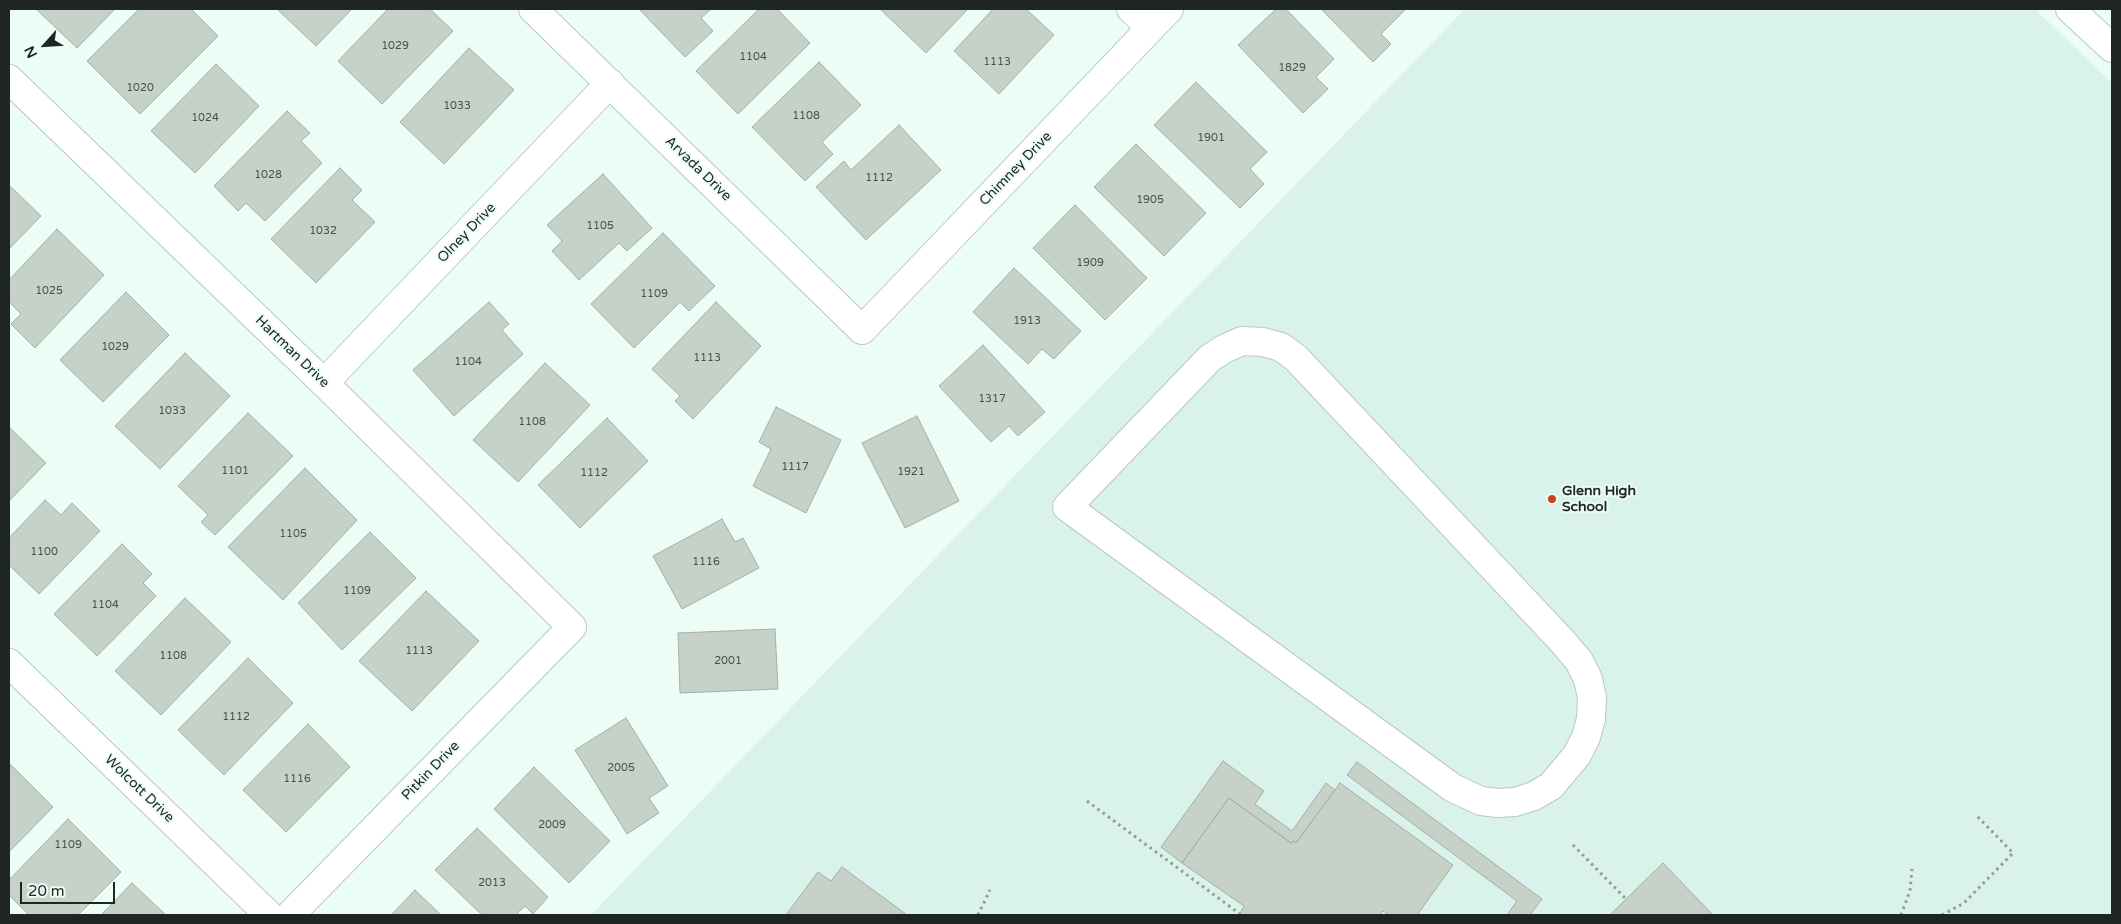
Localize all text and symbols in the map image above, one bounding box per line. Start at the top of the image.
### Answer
north arrow [20,20,70,70]
house number: 1029 [381,39,409,53]
text: N [21,43,41,61]
house number: 1104 [739,50,767,64]
house number: 1113 [983,55,1011,69]
house number: 1829 [1278,61,1306,75]
house number: 1020 [126,81,154,95]
house number: 1033 [443,99,471,113]
house number: 1108 [792,109,820,123]
house number: 1024 [191,111,219,125]
street label: Chimney Drive [976,128,1056,210]
house number: 1901 [1197,131,1225,145]
street label: Arvada Drive [661,133,735,205]
house number: 1028 [254,168,282,182]
house number: 1112 [865,171,893,185]
house number: 1905 [1136,193,1164,207]
street label: Olney Drive [434,200,500,266]
house number: 1105 [586,219,614,233]
house number: 1032 [309,224,337,238]
house number: 1909 [1076,256,1104,270]
house number: 1025 [35,284,63,298]
house number: 1109 [640,287,668,301]
street label: Hartman Drive [251,312,333,392]
house number: 1913 [1013,314,1041,328]
house number: 1029 [101,340,129,354]
house number: 1113 [693,351,721,365]
house number: 1104 [454,355,482,369]
house number: 1317 [978,392,1006,406]
house number: 1033 [158,404,186,418]
house number: 1108 [518,415,546,429]
house number: 1117 [781,460,809,474]
house number: 1101 [221,464,249,478]
house number: 1921 [897,465,925,479]
house number: 1112 [580,466,608,480]
place label: Glenn High School [1562,483,1636,516]
marker: Glenn High School [1546,493,1558,505]
house number: 1105 [279,527,307,541]
house number: 1100 [30,545,58,559]
house number: 1116 [692,555,720,569]
house number: 1109 [343,584,371,598]
house number: 1104 [91,598,119,612]
house number: 1113 [405,644,433,658]
house number: 1108 [159,649,187,663]
house number: 2001 [714,654,742,668]
house number: 1112 [222,710,250,724]
street label: Pitkin Drive [399,738,463,804]
street label: Wolcott Drive [101,752,177,826]
house number: 2005 [607,761,635,775]
house number: 1116 [283,772,311,786]
house number: 2009 [538,818,566,832]
house number: 1109 [54,838,82,852]
scale bar [22,872,118,904]
house number: 2013 [478,876,506,890]
text: 20 m [28,882,65,900]

